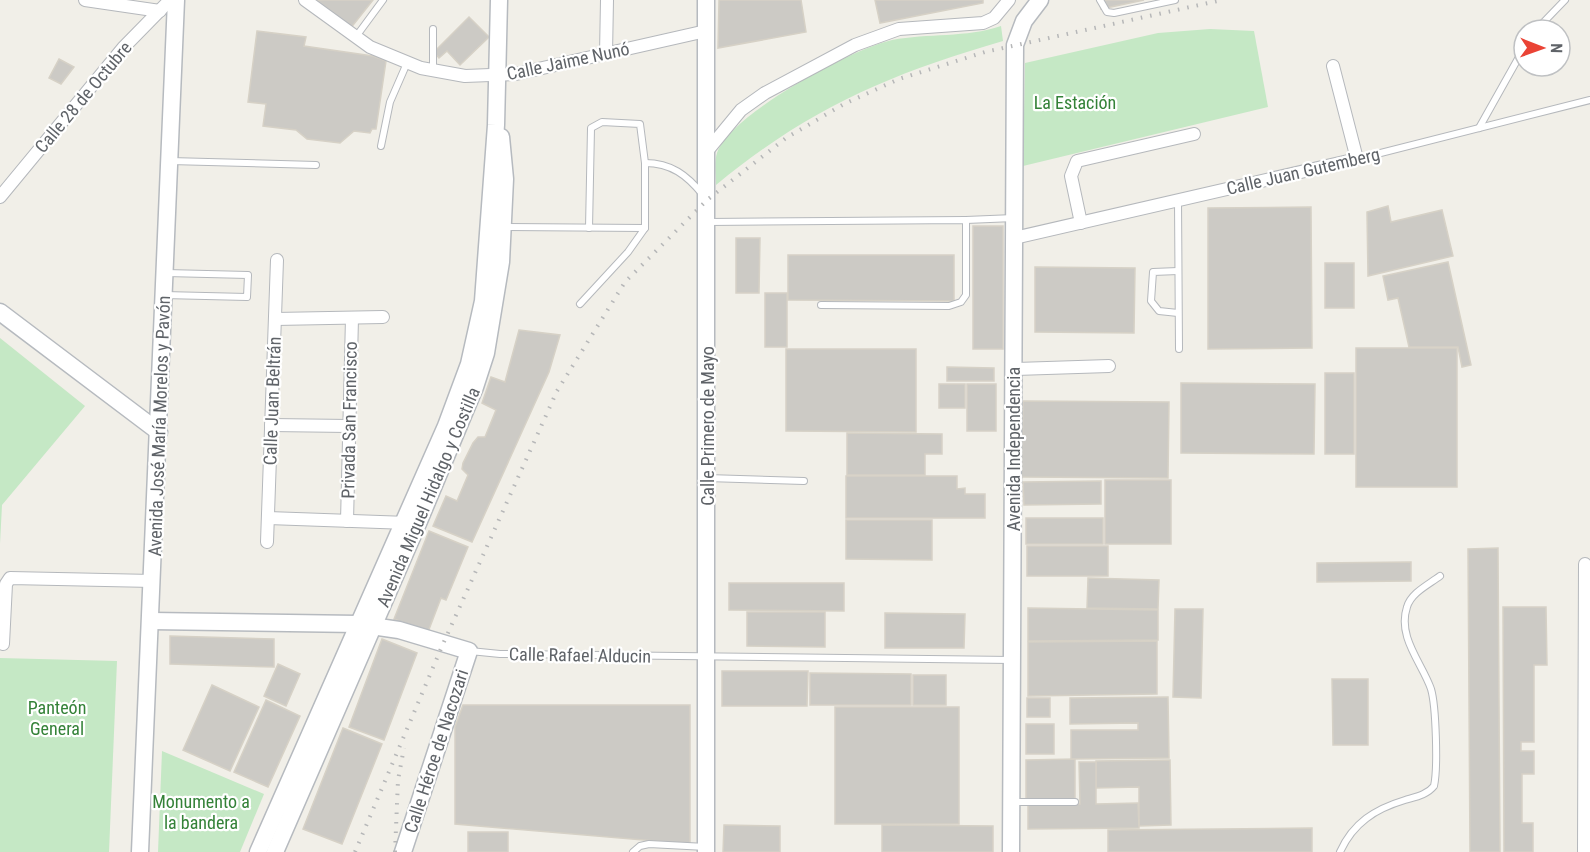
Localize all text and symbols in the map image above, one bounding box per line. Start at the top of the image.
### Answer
north arrow [1512,18,1572,78]
street label: Calle 28 de Octubre [30,37,136,157]
street label: Calle Jaime Nunó [505,38,631,84]
text: N [1547,43,1566,53]
park label: La Estación [1034,92,1116,113]
street label: Calle Juan Gutemberg [1224,143,1382,199]
street label: Avenida José María Morelos y Pavón [144,295,174,557]
street label: Calle Juan Beltrán [259,336,285,466]
street label: Privada San Francisco [337,341,361,499]
street label: Calle Primero de Mayo [697,346,718,506]
street label: Avenida Independencia [1003,367,1024,531]
street label: Avenida Miguel Hidalgo y Costilla [372,384,484,610]
street label: Calle Rafael Alducin [509,643,651,667]
street label: Calle Héroe de Nacozari [400,667,472,835]
park label: Panteón General [28,697,86,739]
park label: Monumento a la bandera [152,791,250,833]

